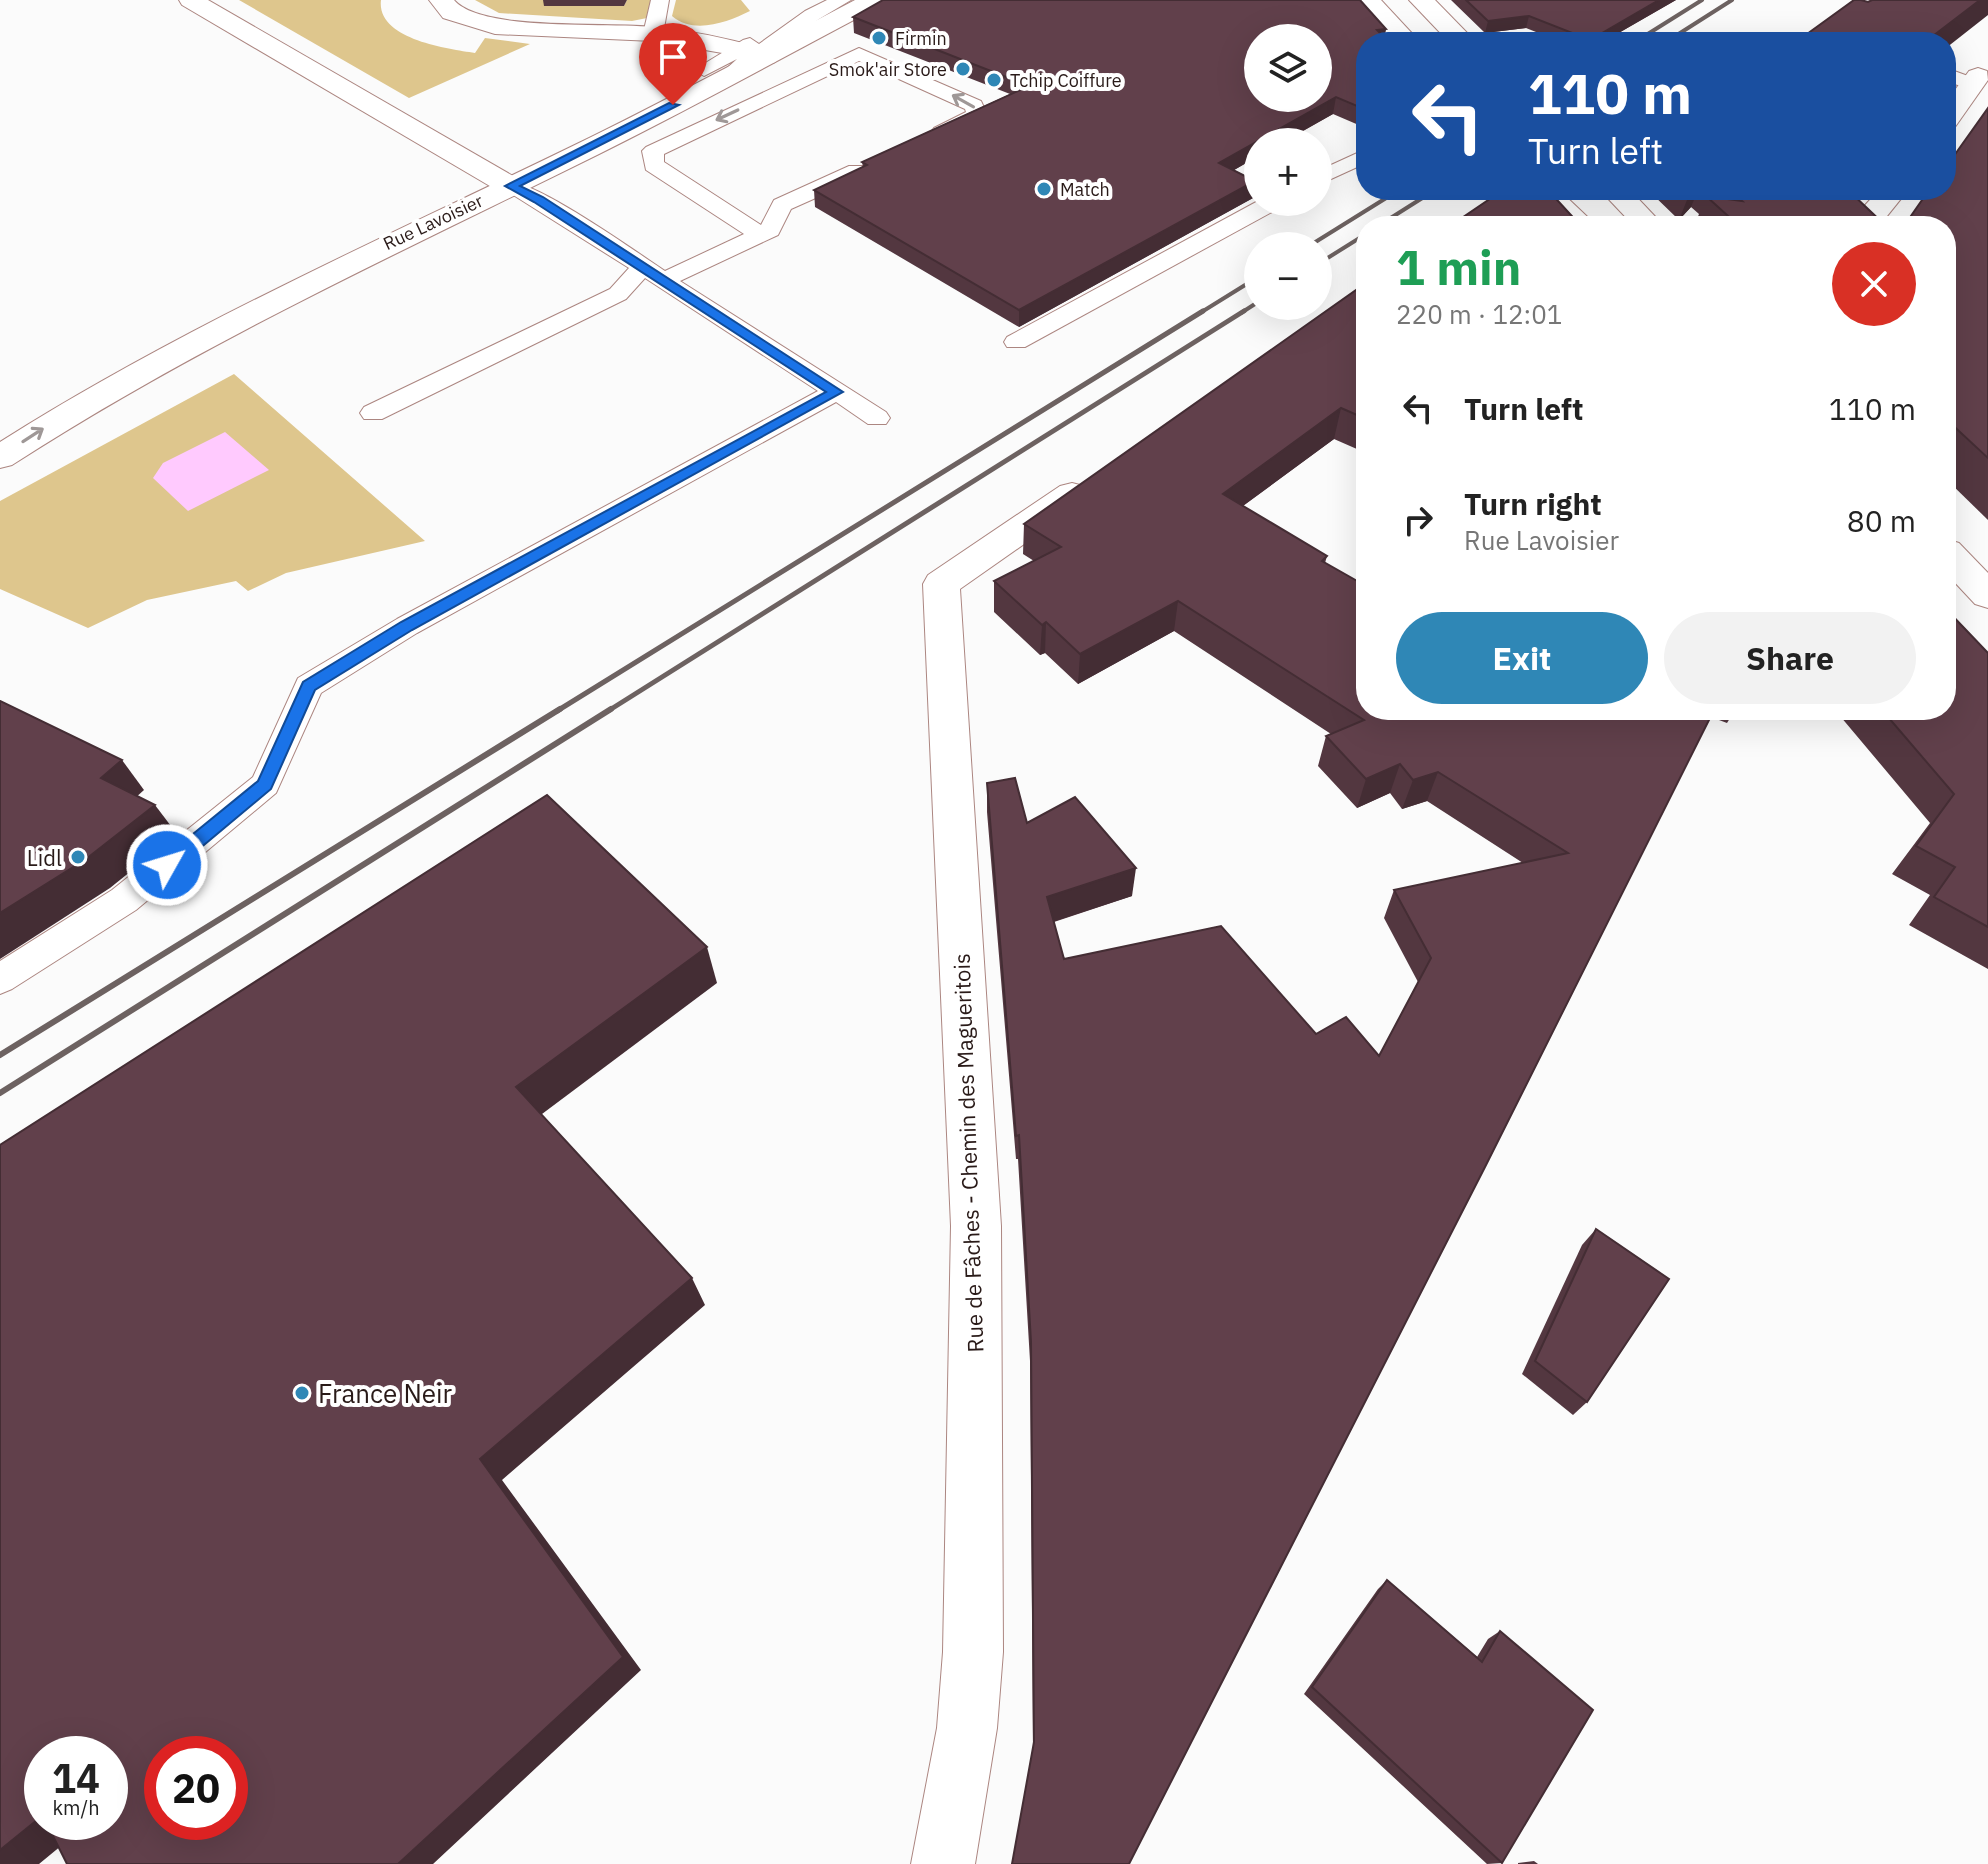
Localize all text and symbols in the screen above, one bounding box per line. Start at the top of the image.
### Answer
pin [639,23,707,105]
map controls [1244,24,1332,320]
button: layers [1244,24,1332,112]
place label: Firmin [895,27,947,50]
marker: Firmin [870,29,888,47]
icon: arrive [651,35,695,79]
text: 110 m [1528,57,1692,129]
place label: Smok'air Store [829,58,947,81]
marker: Smok'air Store [954,60,972,78]
icon: left [1396,64,1500,168]
place label: Tchip Coiffure [1010,69,1122,92]
marker: Tchip Coiffure [985,71,1003,89]
one-way arrow [952,93,975,109]
one-way arrow [716,108,740,123]
text: Turn left [1528,127,1663,174]
button: + [1244,128,1332,216]
place label: Match [1060,178,1110,201]
marker: Match [1035,180,1053,198]
street label: Rue Lavoisier [379,189,487,255]
button: − [1244,232,1332,320]
text: 1 min [1396,236,1521,298]
button: close [1832,242,1916,326]
text: 220 m · 12:01 [1396,297,1562,331]
icon: left [1396,386,1440,430]
text: Turn left [1464,389,1583,428]
text: 110 m [1829,389,1916,428]
one-way arrow [21,427,43,443]
text: Turn right [1464,484,1602,523]
icon: right [1396,498,1440,542]
text: 80 m [1847,501,1916,540]
text: Rue Lavoisier [1464,523,1619,557]
button: Exit [1396,612,1648,704]
button: Share [1664,612,1916,704]
position arrow [125,823,209,907]
place label: Lidl [27,843,62,872]
marker: Lidl [69,848,87,866]
street label: Rue de Fâches - Chemin des Magueritois [947,953,989,1353]
place label: France Neir [318,1376,453,1410]
marker: France Neir [293,1384,311,1402]
speed limit sign: 20 [144,1736,248,1840]
text: 14 [52,1752,100,1804]
text: km/h [52,1794,100,1821]

